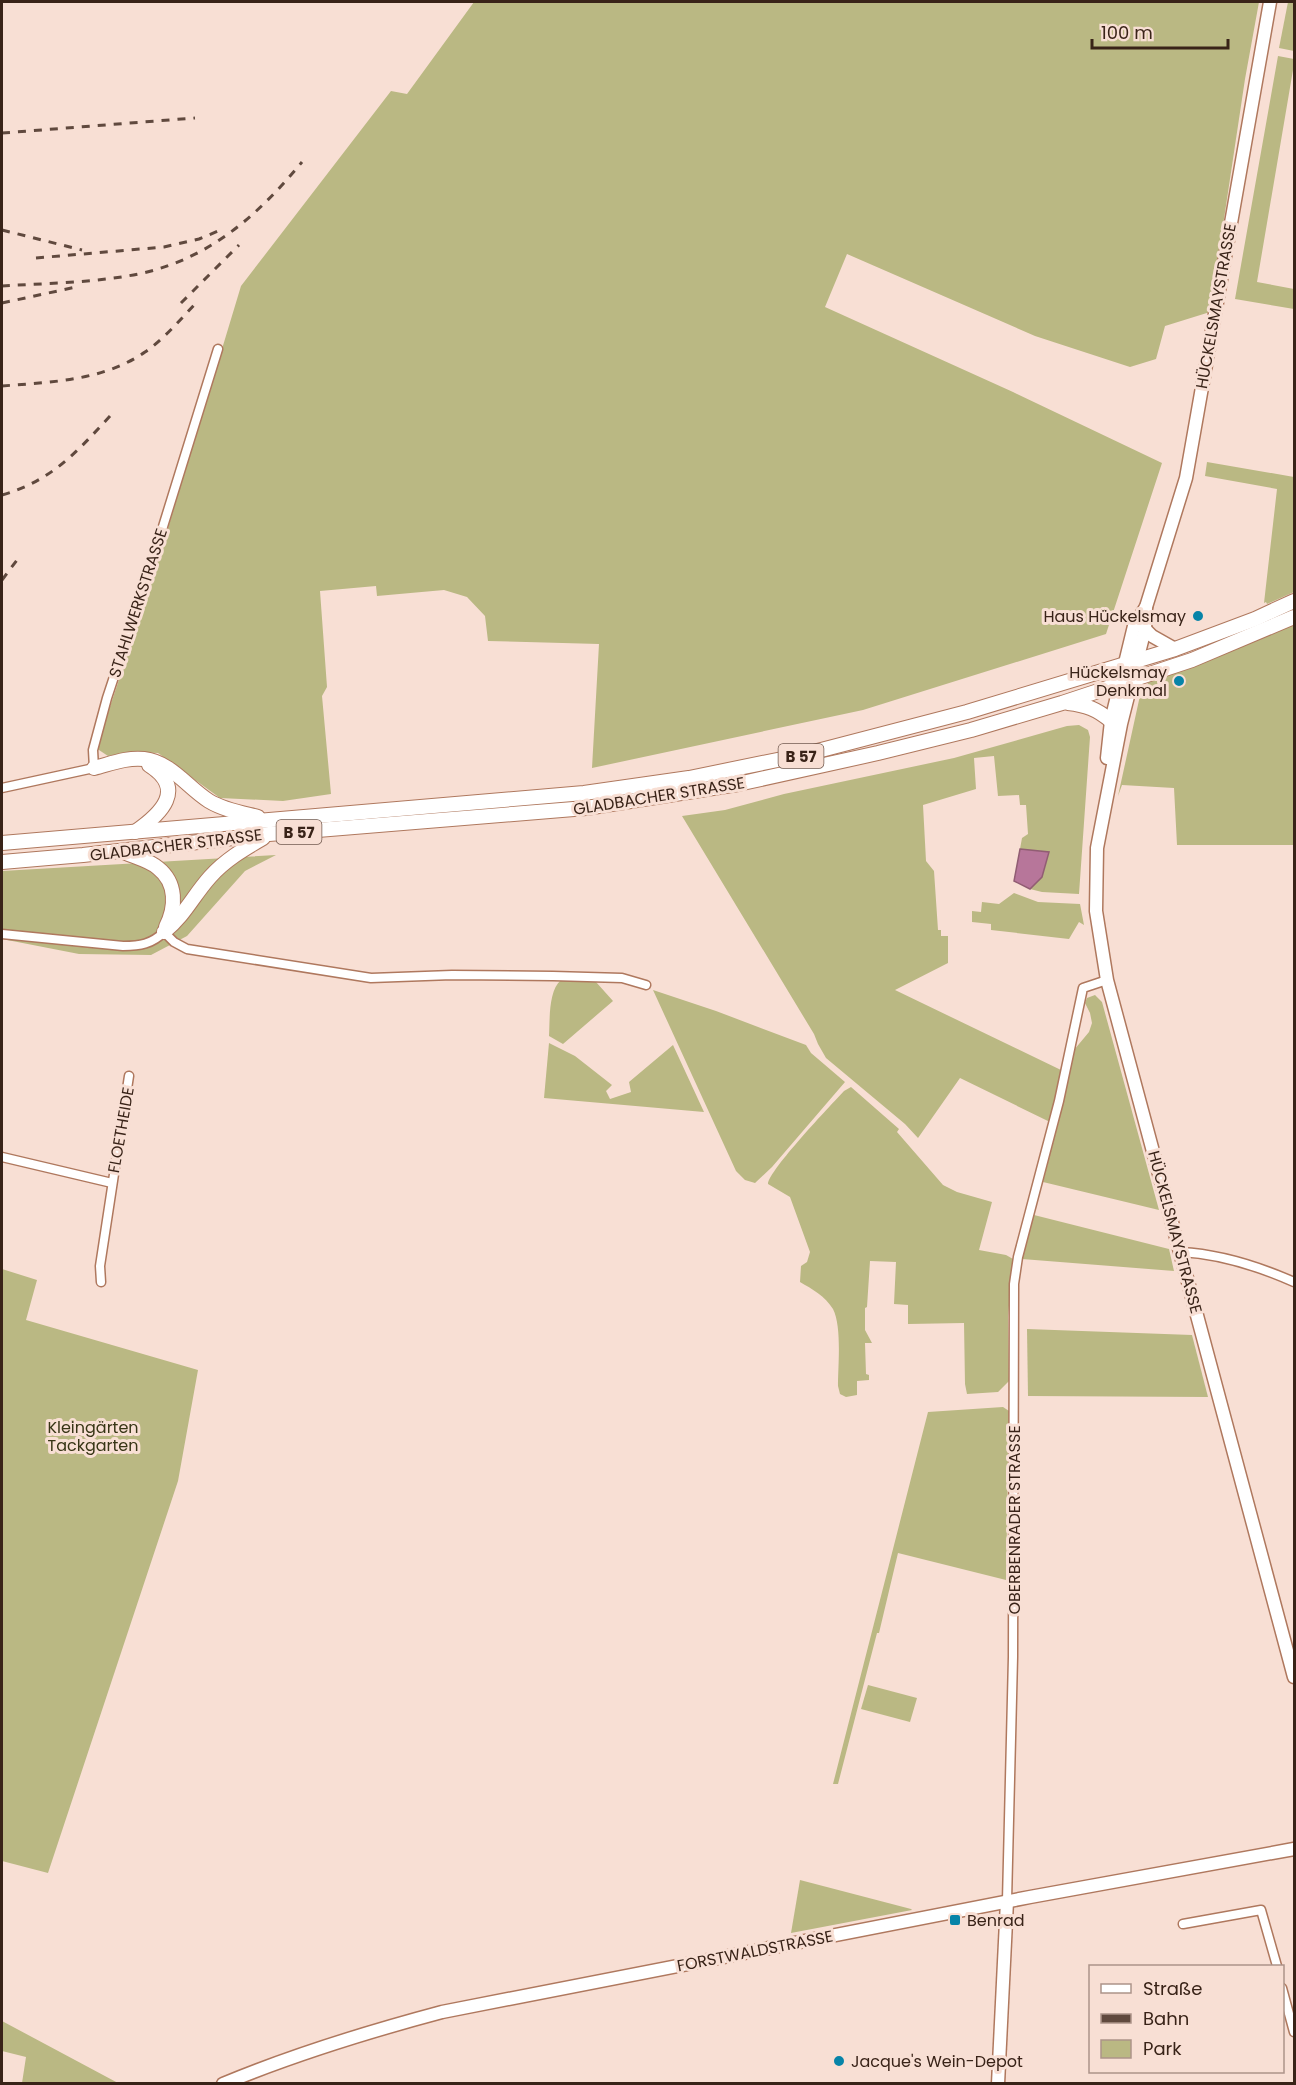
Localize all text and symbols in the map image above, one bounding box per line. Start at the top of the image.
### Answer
scale bar [1092,12,1228,50]
text: 100 m [1101,20,1153,45]
street label: HÜCKELSMAYSTRASSE [1190,221,1242,391]
street label: STAHLWERKSTRASSE [103,525,173,681]
place label: Haus Hückelsmay [1043,605,1186,628]
marker: Haus Hückelsmay [1191,609,1205,623]
place label: Hückelsmay Denkmal [1069,661,1167,702]
marker: Hückelsmay Denkmal [1172,674,1186,688]
road number: B 57 [778,744,824,768]
street label: GLADBACHER STRASSE [572,771,746,821]
road number: B 57 [276,820,322,844]
street label: GLADBACHER STRASSE [89,823,263,867]
street label: FLOETHEIDE [102,1085,140,1175]
street label: HÜCKELSMAYSTRASSE [1142,1148,1208,1316]
park label: Kleingärten Tackgarten [47,1416,139,1457]
street label: OBERBENRADER STRASSE [1003,1425,1026,1615]
place label: Benrad [967,1909,1025,1932]
marker: Benrad [948,1913,962,1927]
street label: FORSTWALDSTRASSE [675,1925,835,1977]
legend [1089,1965,1284,2073]
text: Straße [1143,1976,1202,2001]
text: Bahn [1143,2006,1189,2031]
text: Park [1143,2036,1182,2061]
place label: Jacque's Wein-Depot [851,2050,1023,2073]
marker: Jacque's Wein-Depot [832,2054,846,2068]

